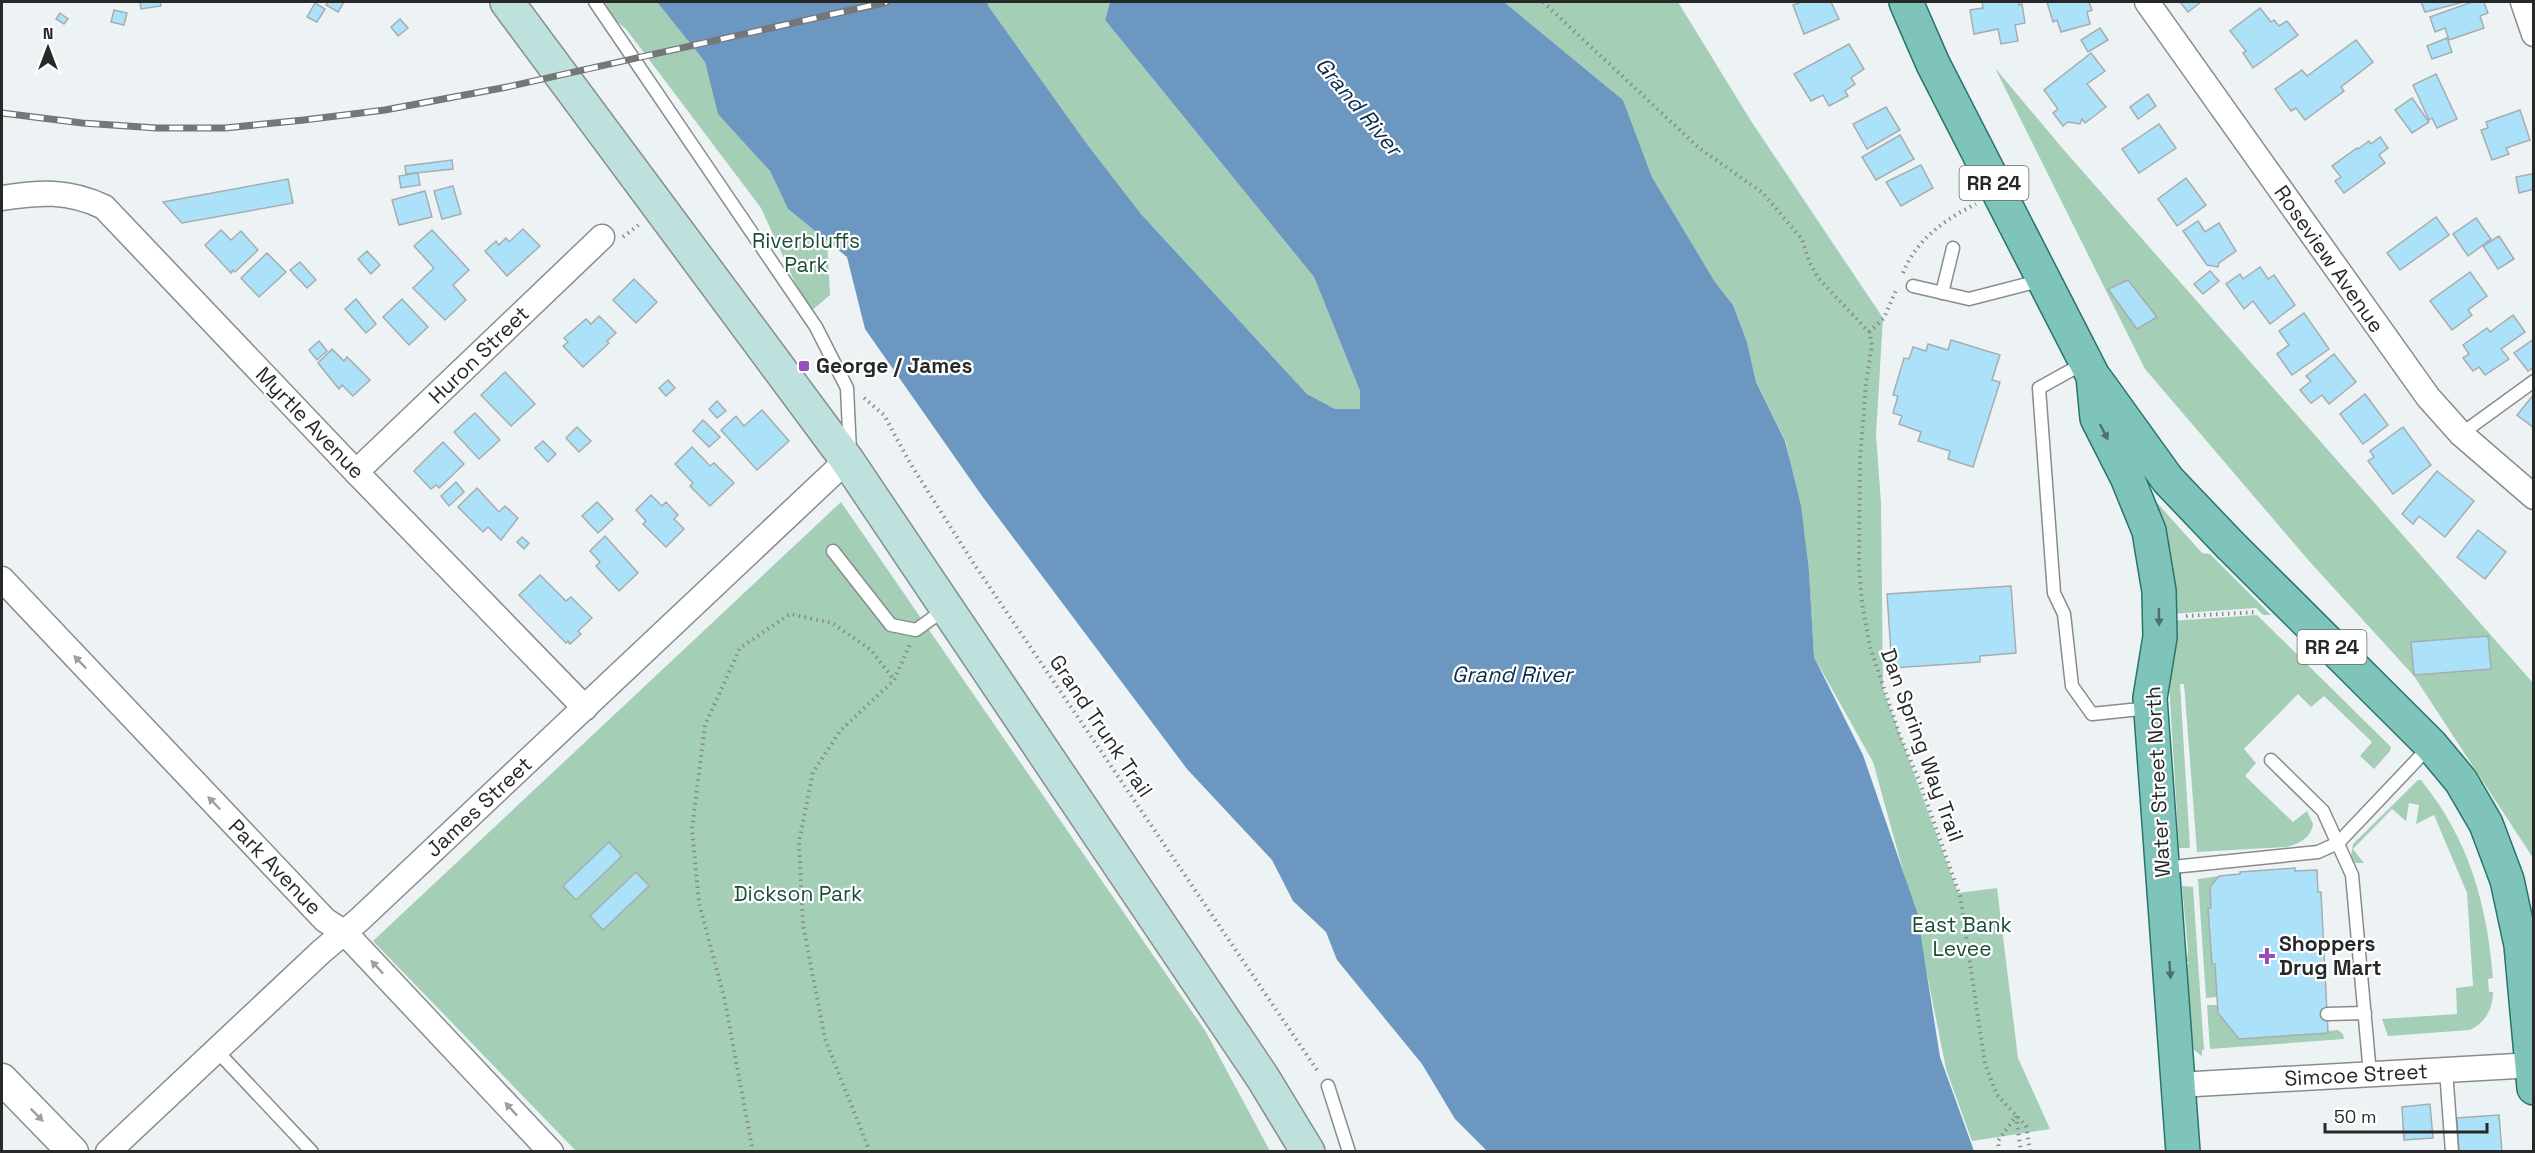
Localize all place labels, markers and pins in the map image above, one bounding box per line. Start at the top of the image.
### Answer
place label: George / James [816,352,972,379]
marker: George / James [797,359,811,373]
place label: Shoppers Drug Mart [2279,930,2382,981]
marker: Shoppers Drug Mart [2260,949,2274,963]

